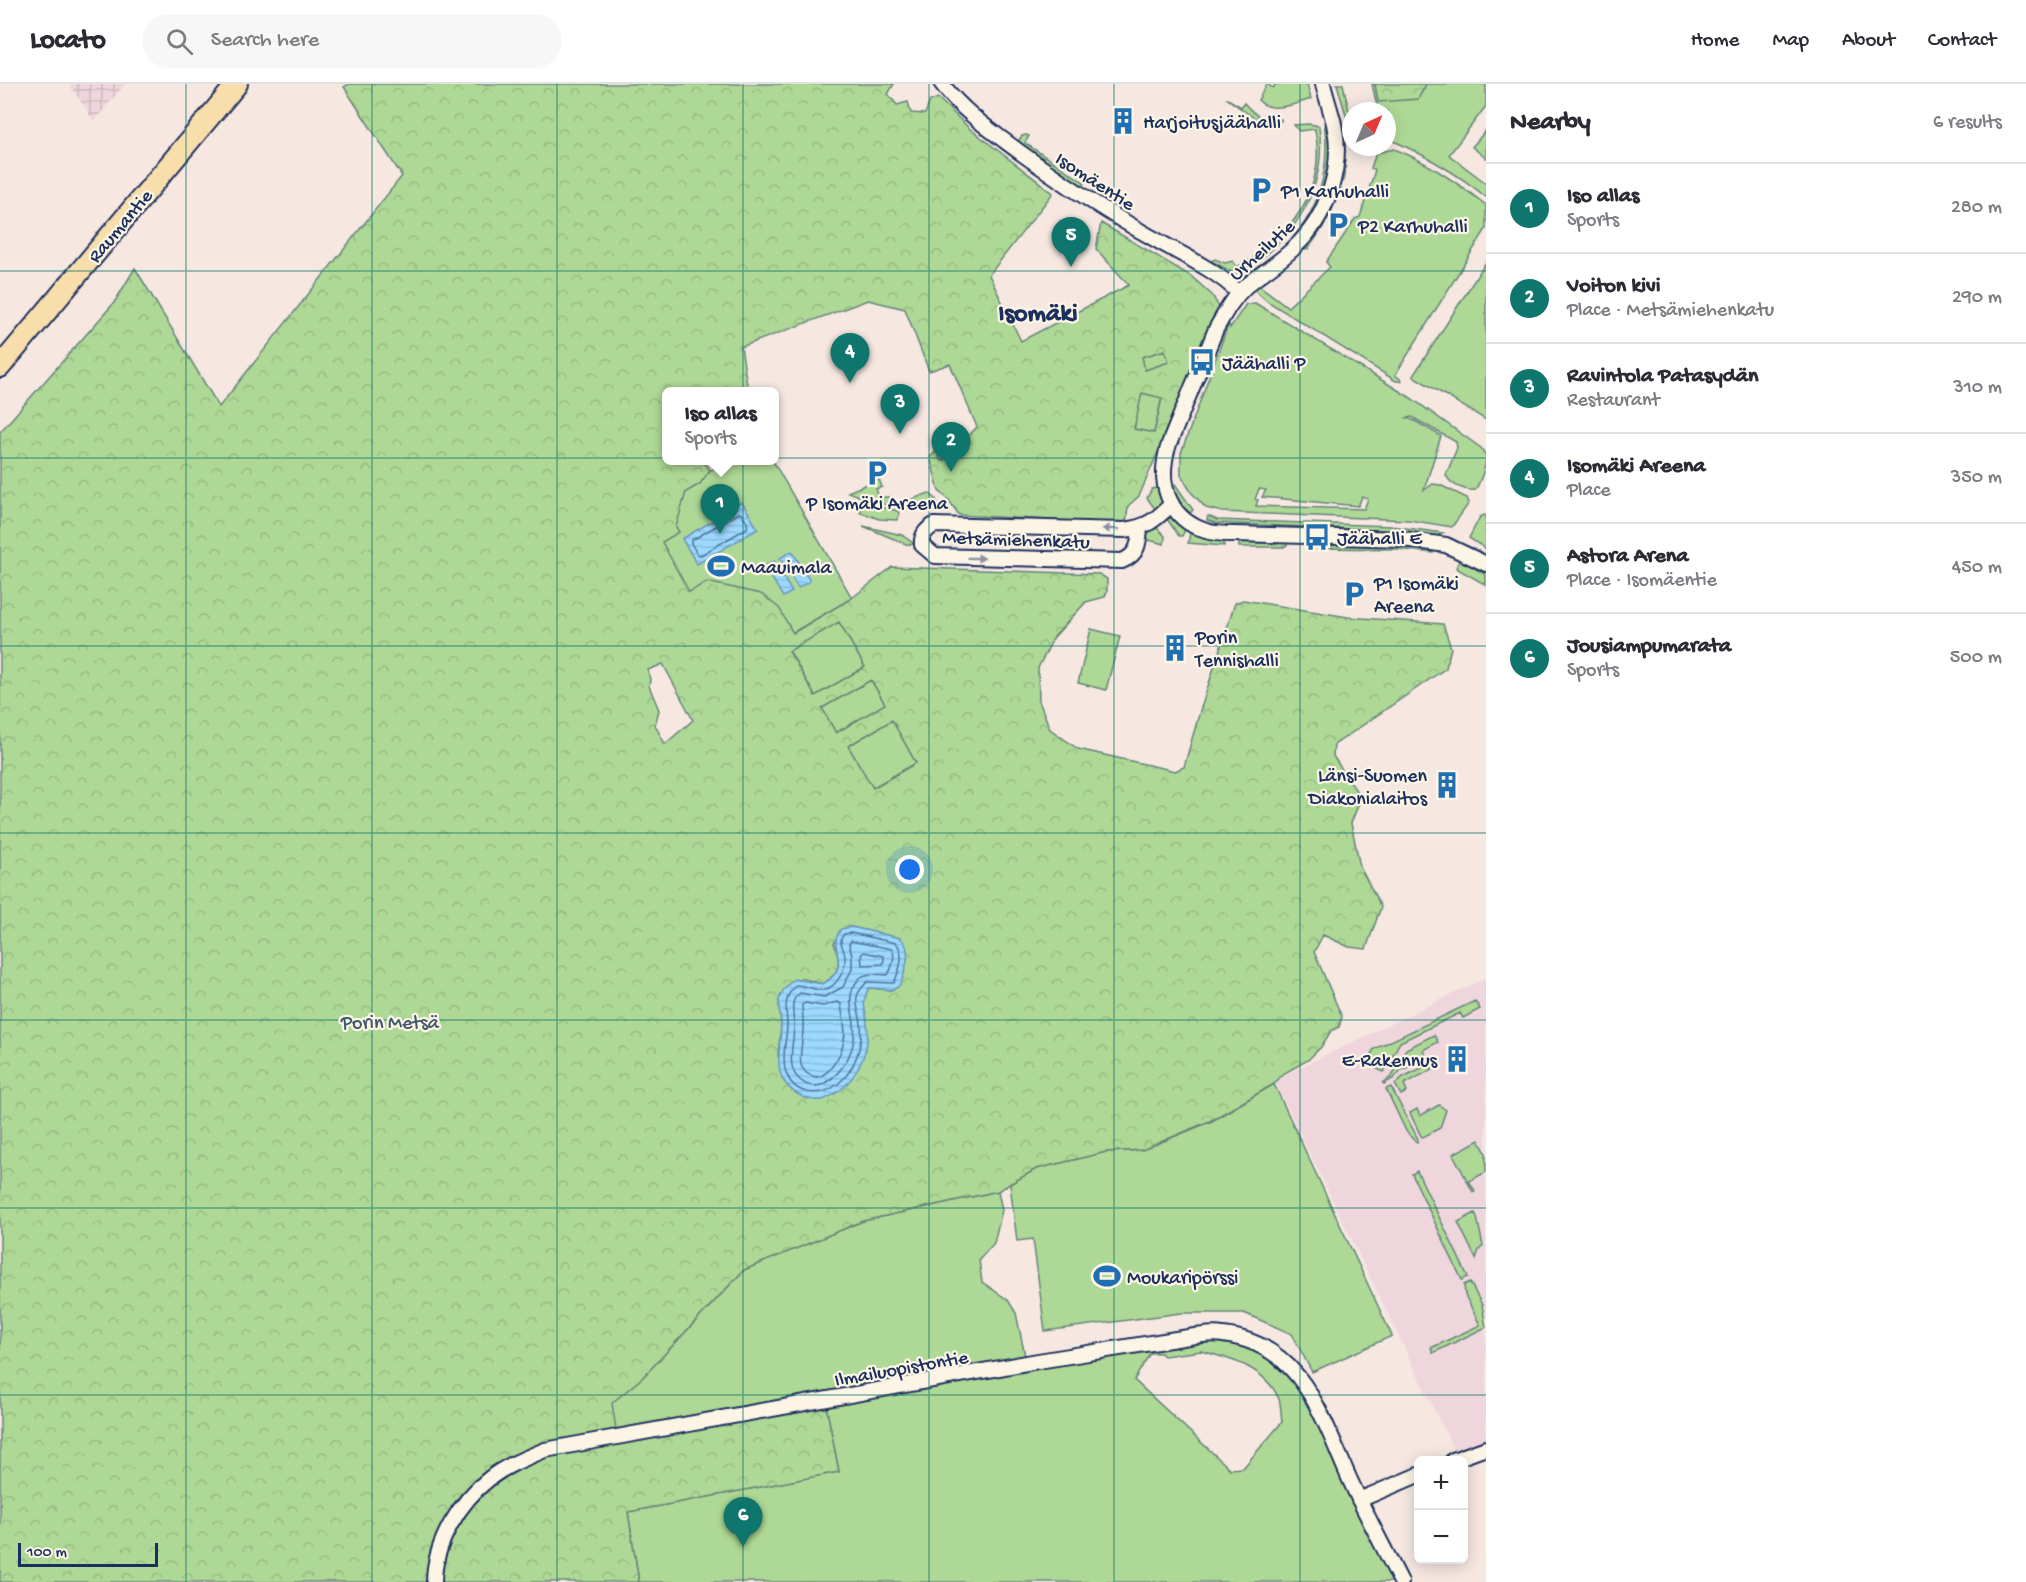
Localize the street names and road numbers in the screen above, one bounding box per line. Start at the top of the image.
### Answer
street label: Isomäentie [1050,149,1139,218]
street label: Raumantie [84,185,159,269]
street label: Urheilutie [1226,216,1302,287]
street label: Metsämiehenkatu [942,527,1091,556]
street label: Ilmailuopistontie [833,1347,971,1394]

